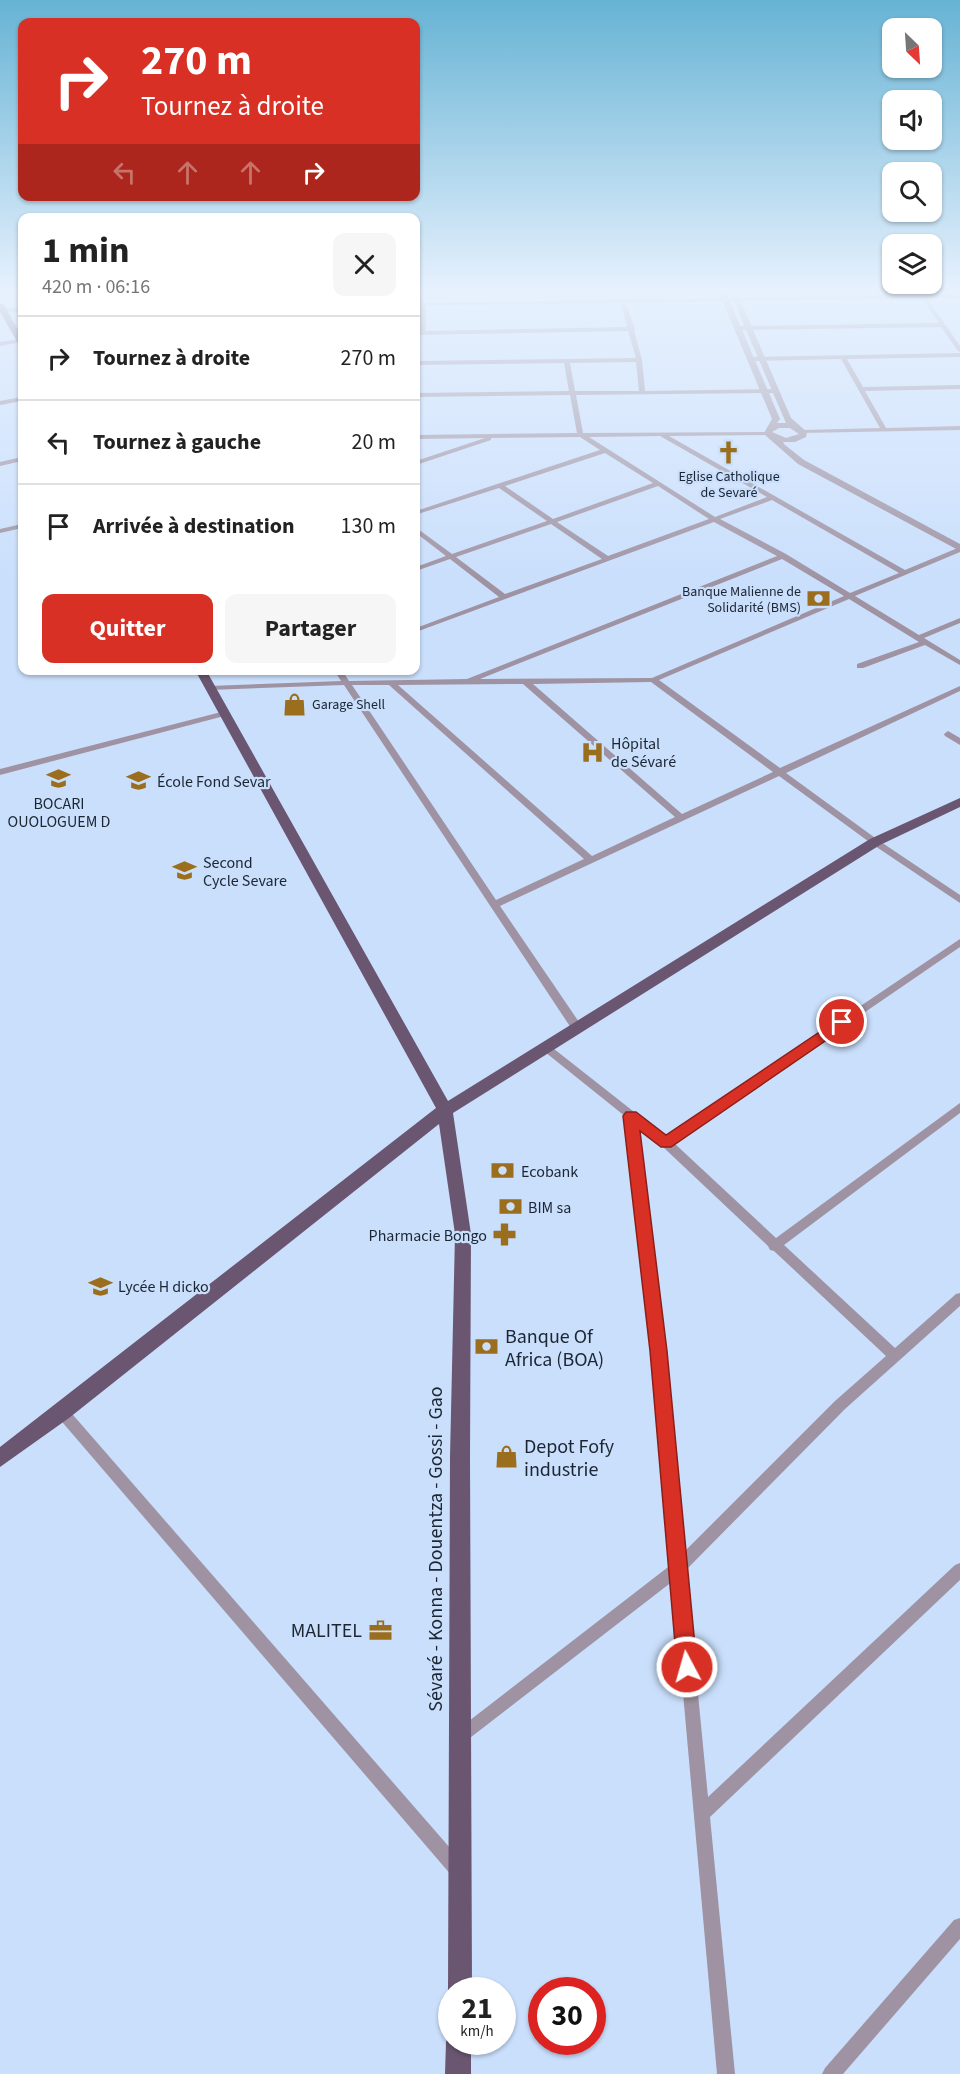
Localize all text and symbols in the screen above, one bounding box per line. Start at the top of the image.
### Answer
north arrow [882,18,942,78]
map controls [882,18,942,294]
text: 270 m [141,31,252,91]
icon: right [42,42,120,120]
text: Tournez à droite [141,87,324,126]
button: sound [882,90,942,150]
icon: left [108,156,141,189]
icon: ahead [171,156,204,189]
icon: ahead [234,156,267,189]
icon: right [297,156,330,189]
button: search [882,162,942,222]
text: 1 min [42,225,130,276]
button: close [333,233,396,296]
button: layers [882,234,942,294]
text: 420 m · 06:16 [42,273,150,301]
icon: right [42,342,75,375]
text: Tournez à droite [93,342,250,374]
text: 270 m [341,342,396,374]
icon: left [42,426,75,459]
text: Tournez à gauche [93,426,261,458]
text: 20 m [351,426,396,458]
church icon: Eglise Catholique de Sevaré [716,439,742,465]
place label: Eglise Catholique de Sevaré [678,467,780,503]
icon: arrive [42,510,75,543]
text: Arrivée à destination [93,510,295,542]
text: 130 m [341,510,396,542]
place label: Banque Malienne de Solidarité (BMS) [682,582,801,618]
bank icon: Banque Malienne de Solidarité (BMS) [806,586,832,612]
button: Quitter [42,594,213,663]
button: Partager [225,594,396,663]
shop icon: Garage Shell [281,691,307,717]
place label: Garage Shell [312,695,385,715]
place label: Hôpital de Sévaré [611,733,676,773]
hospital icon: Hôpital de Sévaré [580,739,606,765]
school or university icon: BOCARI OUOLOGUEM D [46,765,72,791]
school or university icon: École Fond Sevar [126,768,152,794]
place label: École Fond Sevar [157,771,271,793]
place label: BOCARI OUOLOGUEM D [8,793,111,833]
place label: Second Cycle Sevare [203,852,287,892]
school or university icon: Second Cycle Sevare [172,858,198,884]
pin [816,996,867,1047]
icon: arrive [825,1005,858,1038]
bank icon: Ecobank [490,1158,516,1184]
place label: Ecobank [521,1161,578,1183]
bank icon: BIM sa [497,1194,523,1220]
place label: BIM sa [528,1197,571,1219]
pharmacy icon: Pharmacie Bongo [492,1222,518,1248]
place label: Pharmacie Bongo [369,1225,487,1247]
school or university icon: Lycée H dicko [87,1273,113,1299]
place label: Lycée H dicko [118,1276,209,1298]
place label: Banque Of Africa (BOA) [505,1323,604,1374]
bank icon: Banque Of Africa (BOA) [474,1334,500,1360]
street label: Sévaré - Konna - Douentza - Gossi - Gao [422,1386,450,1712]
place label: Depot Fofy industrie [524,1433,615,1484]
shop icon: Depot Fofy industrie [493,1444,519,1470]
place label: MALITEL [291,1617,362,1645]
office icon: MALITEL [367,1617,393,1643]
position arrow [655,1635,719,1699]
speed limit sign: 30 [528,1977,606,2055]
text: 21 [461,1987,493,2030]
text: km/h [460,2021,494,2042]

